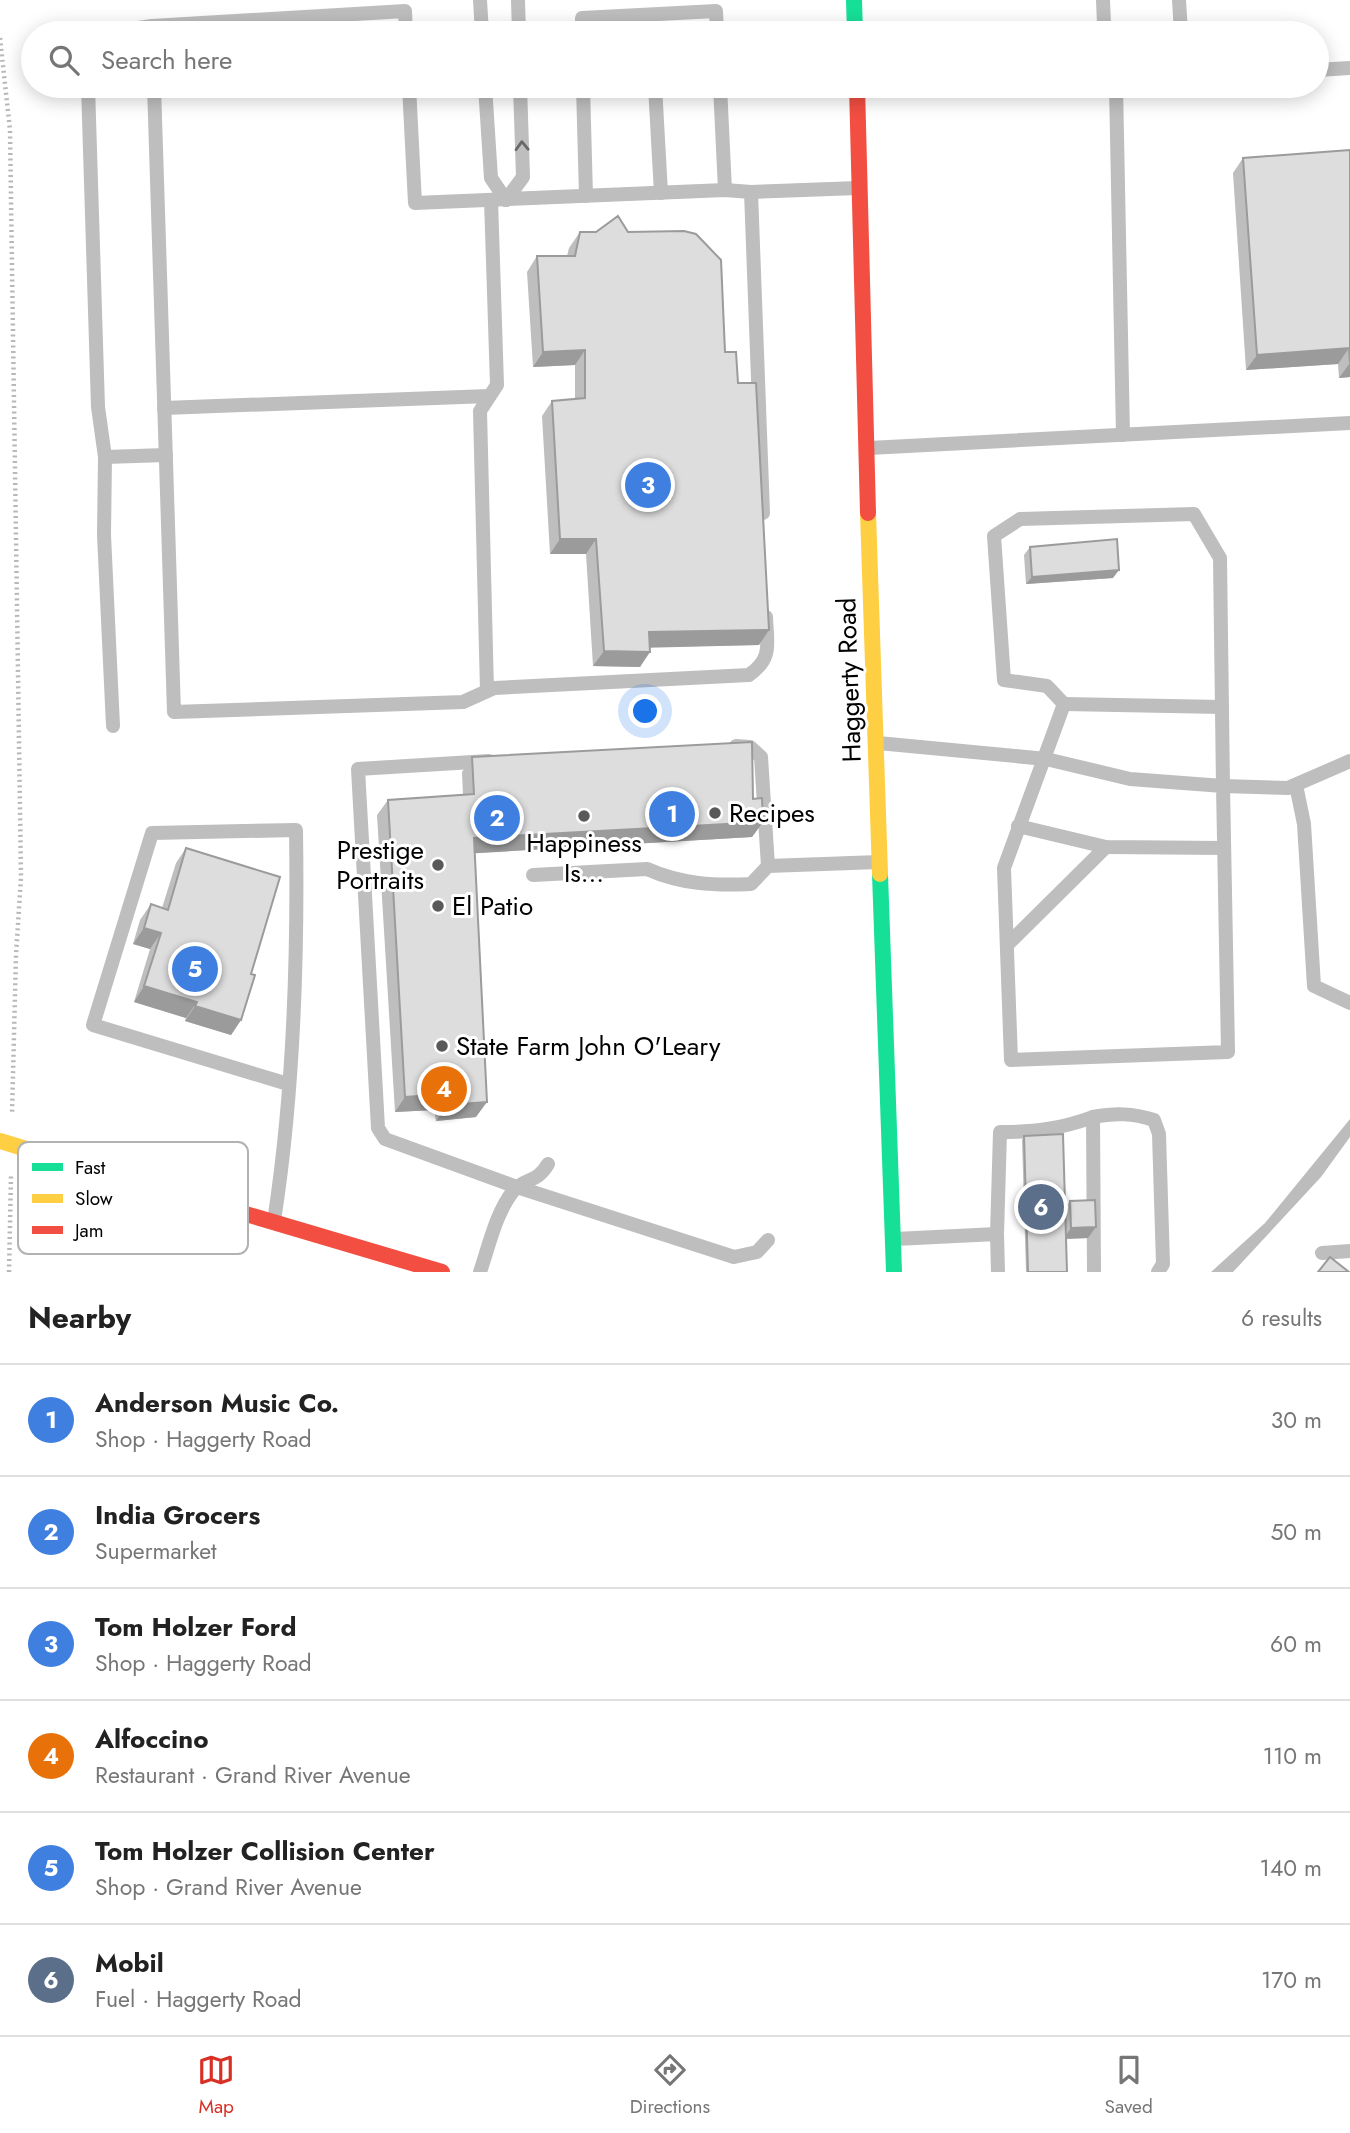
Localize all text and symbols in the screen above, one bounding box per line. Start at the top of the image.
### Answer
search box [21,21,1329,98]
icon: search [45,41,83,79]
text: Search here [101,41,233,79]
one-way arrow [515,140,530,151]
pin: 3 [625,459,671,511]
street label: Haggerty Road [827,597,871,763]
your location [628,694,662,728]
pin: 1 [649,788,695,840]
pin: 2 [474,792,520,844]
place label: Recipes [729,794,815,832]
marker: Recipes [707,805,723,821]
marker: Happiness Is... [576,808,592,824]
place label: Happiness Is... [526,824,642,892]
place label: Prestige Portraits [336,831,424,899]
marker: Prestige Portraits [430,857,446,873]
place label: El Patio [452,887,533,925]
marker: El Patio [430,898,446,914]
pin: 5 [172,943,218,995]
place label: State Farm John O'Leary [456,1027,721,1065]
marker: State Farm John O'Leary [434,1038,450,1054]
pin: 4 [421,1063,467,1115]
legend [18,1142,248,1254]
text: Fast [75,1154,106,1181]
pin: 6 [1018,1181,1064,1233]
text: Slow [75,1185,113,1212]
text: Jam [72,1217,104,1244]
text: Nearby [28,1296,131,1339]
text: 6 results [1241,1301,1322,1335]
text: Anderson Music Co. [95,1384,339,1422]
text: 1 [45,1403,57,1437]
text: 30 m [1271,1403,1322,1437]
text: Shop · Haggerty Road [95,1422,312,1456]
text: India Grocers [95,1496,260,1534]
text: 2 [43,1515,59,1549]
text: 50 m [1270,1515,1322,1549]
text: Supermarket [95,1534,217,1568]
text: Tom Holzer Ford [95,1608,296,1646]
text: 3 [44,1627,58,1661]
text: 60 m [1270,1627,1322,1661]
text: Shop · Haggerty Road [95,1646,312,1680]
text: Alfoccino [95,1720,209,1758]
text: 4 [43,1739,59,1773]
text: 110 m [1263,1739,1322,1773]
text: Restaurant · Grand River Avenue [95,1758,411,1792]
text: Tom Holzer Collision Center [95,1832,435,1870]
text: 5 [44,1851,58,1885]
text: 140 m [1260,1851,1322,1885]
text: Shop · Grand River Avenue [95,1870,362,1904]
text: Mobil [95,1944,164,1982]
text: 6 [43,1963,59,1997]
text: 170 m [1261,1963,1322,1997]
text: Fuel · Haggerty Road [95,1982,302,2016]
tab: Map [197,2051,235,2120]
tab: Directions [630,2051,710,2120]
tab: Saved [1105,2051,1153,2120]

